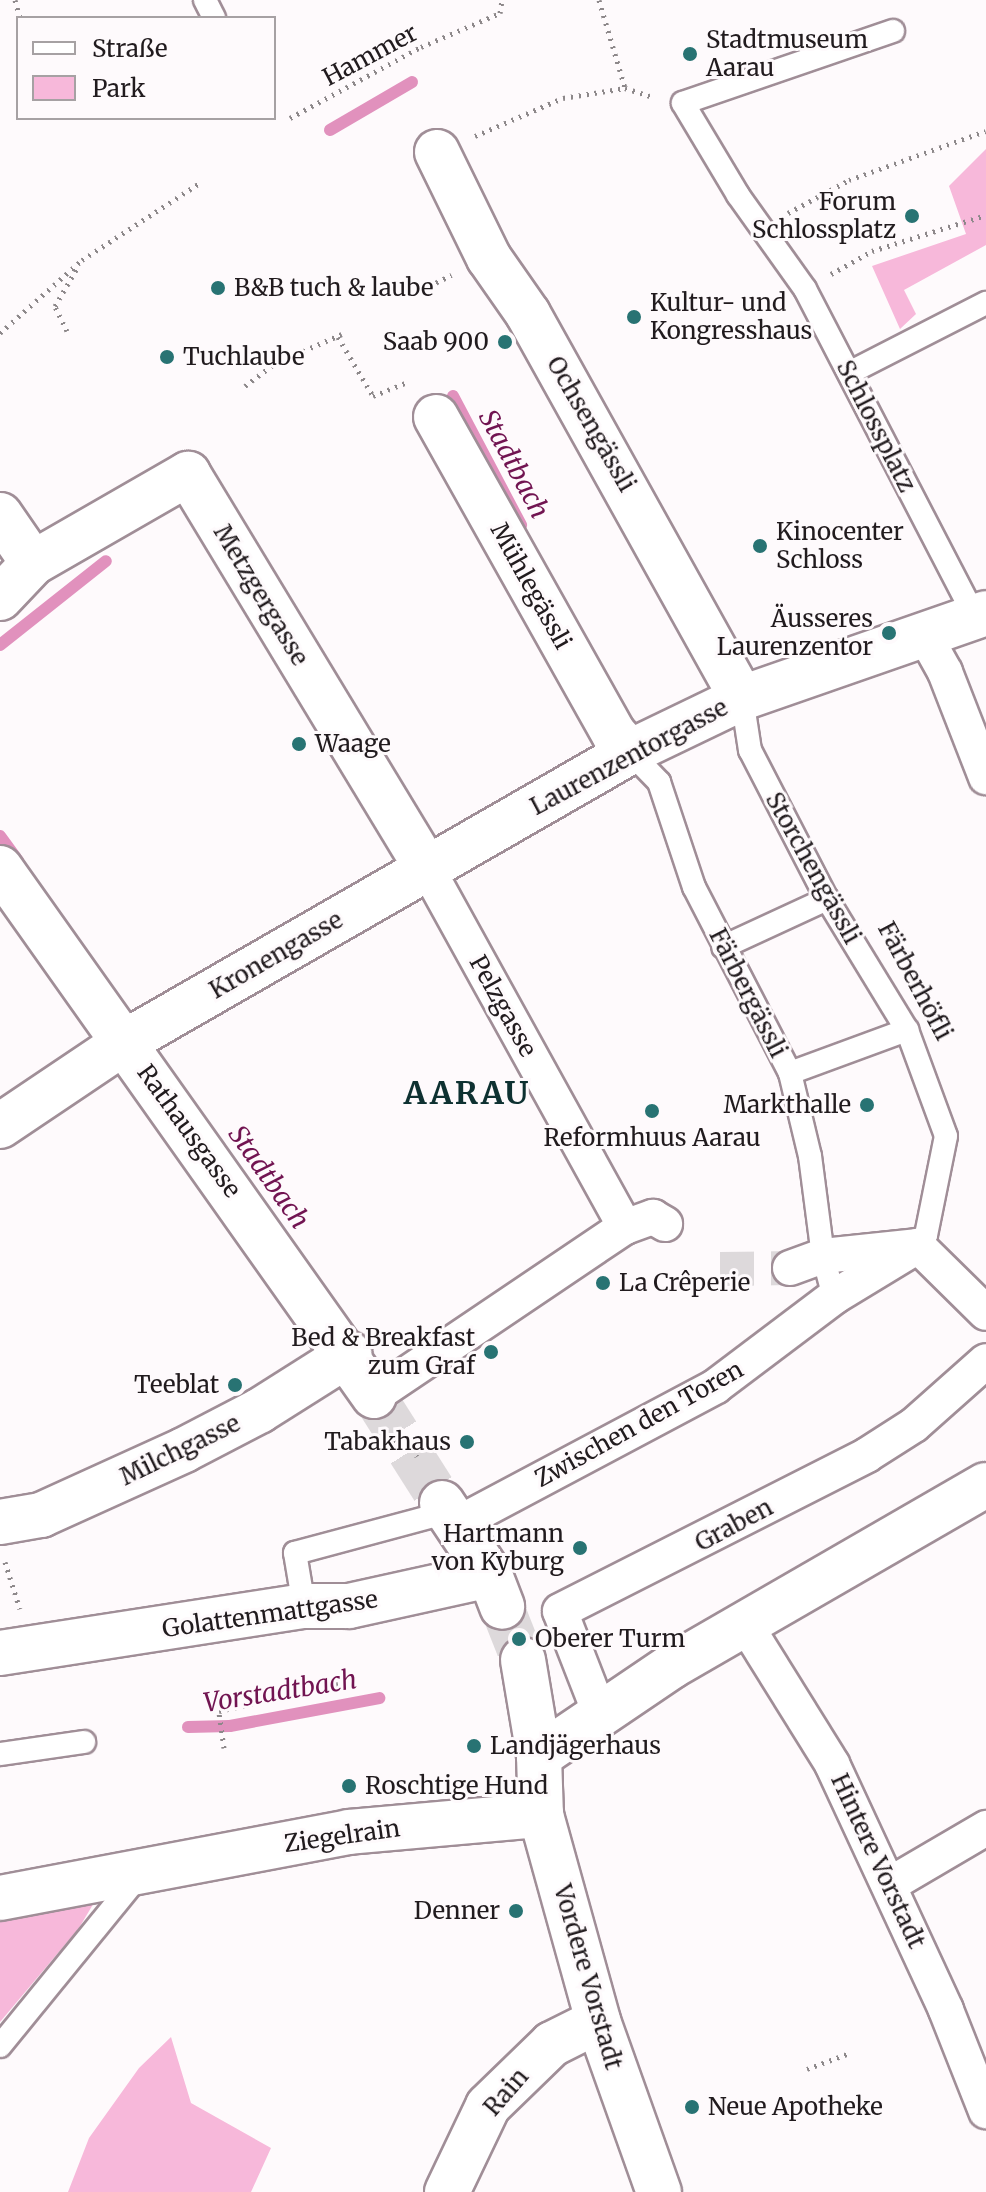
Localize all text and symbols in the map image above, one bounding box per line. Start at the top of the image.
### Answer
legend [16,16,276,120]
street label: Hammer [318,18,422,92]
place label: Stadtmuseum Aarau [706,26,868,82]
text: Straße [92,33,167,64]
marker: Stadtmuseum Aarau [681,45,699,63]
text: Park [92,73,145,104]
place label: Forum Schlossplatz [752,188,896,244]
marker: Forum Schlossplatz [903,207,921,225]
place label: B&B tuch & laube [234,274,433,302]
marker: B&B tuch & laube [209,279,227,297]
place label: Kultur- und Kongresshaus [650,289,812,345]
marker: Kultur- und Kongresshaus [625,308,643,326]
place label: Saab 900 [383,328,489,356]
marker: Saab 900 [496,333,514,351]
place label: Tuchlaube [183,343,304,371]
marker: Tuchlaube [158,348,176,366]
street label: Ochsengässli [541,351,641,497]
street label: Schlossplatz [830,355,922,497]
water label: Stadtbach [472,404,556,524]
street label: Mühlegässli [485,518,577,654]
place label: Kinocenter Schloss [776,518,904,574]
street label: Metzgergasse [208,519,314,671]
marker: Kinocenter Schloss [751,537,769,555]
place label: Äusseres Laurenzentor [717,605,873,661]
marker: Äusseres Laurenzentor [880,624,898,642]
street label: Laurenzentorgasse [525,693,733,821]
place label: Waage [315,730,391,758]
marker: Waage [290,735,308,753]
street label: Storchengässli [760,787,866,949]
street label: Kronengasse [204,905,348,1005]
street label: Färberhöfli [872,917,958,1045]
street label: Färbergässli [703,924,793,1062]
street label: Pelzgasse [463,950,543,1062]
street label: Rathausgasse [131,1059,247,1203]
district label: AARAU [404,1074,530,1112]
place label: Markthalle [723,1091,851,1119]
marker: Markthalle [858,1096,876,1114]
marker: Reformhuus Aarau [643,1102,661,1120]
water label: Stadtbach [222,1120,316,1234]
place label: Reformhuus Aarau [543,1124,761,1152]
place label: La Crêperie [619,1269,750,1297]
marker: La Crêperie [594,1274,612,1292]
place label: Bed & Breakfast zum Graf [291,1324,475,1380]
marker: Bed & Breakfast zum Graf [482,1343,500,1361]
street label: Zwischen den Toren [530,1355,748,1493]
place label: Teeblat [134,1371,219,1399]
marker: Teeblat [226,1376,244,1394]
street label: Milchgasse [115,1409,245,1491]
place label: Tabakhaus [324,1428,451,1456]
marker: Tabakhaus [458,1433,476,1451]
street label: Graben [690,1493,778,1557]
place label: Hartmann von Kyburg [432,1520,564,1576]
marker: Hartmann von Kyburg [571,1539,589,1557]
street label: Golattenmattgasse [160,1585,380,1643]
place label: Oberer Turm [535,1625,685,1653]
marker: Oberer Turm [510,1630,528,1648]
water label: Vorstadtbach [201,1663,359,1719]
place label: Landjägerhaus [490,1732,661,1760]
marker: Landjägerhaus [465,1737,483,1755]
street label: Hintere Vorstadt [825,1769,931,1953]
place label: Roschtige Hund [365,1772,548,1800]
marker: Roschtige Hund [340,1777,358,1795]
street label: Ziegelrain [282,1814,402,1858]
street label: Vordere Vorstadt [548,1881,628,2073]
place label: Denner [414,1897,500,1925]
marker: Denner [507,1902,525,1920]
street label: Rain [478,2062,534,2122]
place label: Neue Apotheke [708,2093,883,2121]
marker: Neue Apotheke [683,2098,701,2116]

